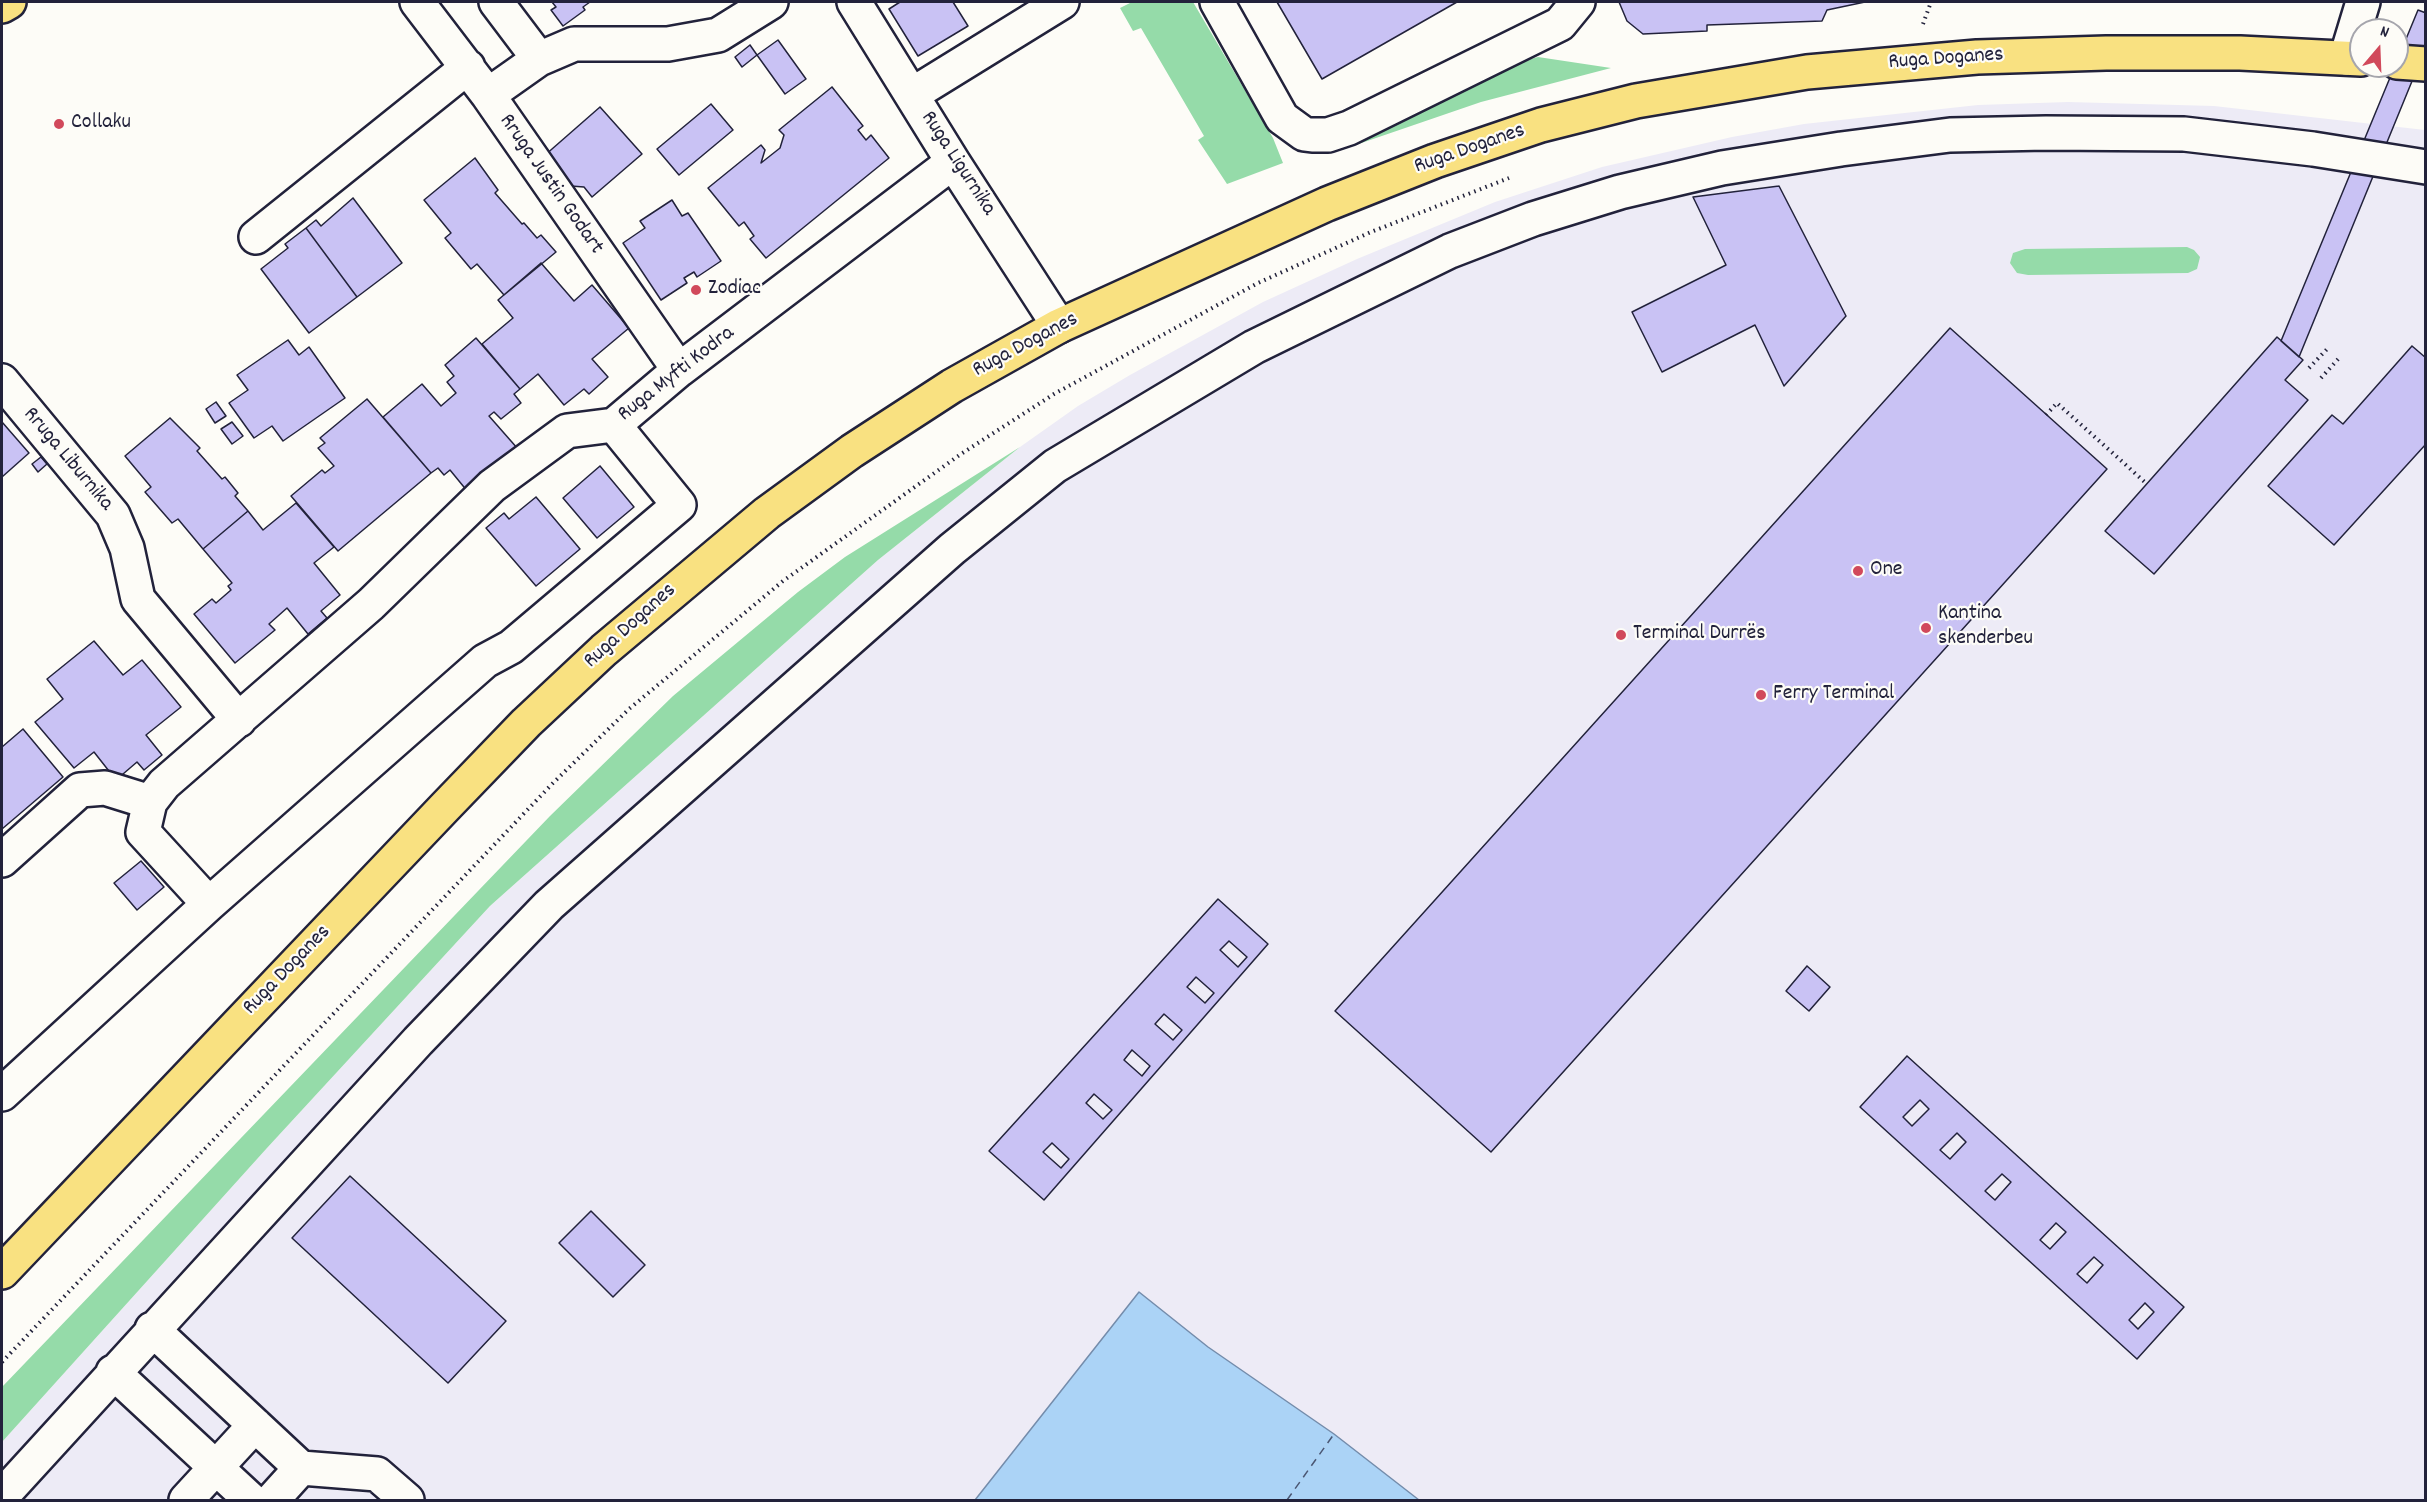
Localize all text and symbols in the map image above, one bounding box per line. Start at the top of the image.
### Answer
north arrow [2349,18,2409,78]
text: N [2377,20,2392,45]
street label: Ruga Doganes [1888,43,2004,77]
street label: Ruga Ligurnika [914,107,1000,221]
street label: Rruga Justin Godart [492,110,608,260]
place label: Collaku [71,111,131,137]
marker: Collaku [52,117,66,131]
street label: Ruga Doganes [1411,119,1529,181]
place label: Zodiac [708,277,761,303]
marker: Zodiac [689,283,703,297]
street label: Ruga Doganes [969,307,1083,385]
street label: Ruga Myfti Kodra [613,321,741,429]
street label: Rruga Liburnika [16,403,118,517]
place label: One [1870,558,1902,584]
marker: One [1851,564,1865,578]
street label: Ruga Doganes [579,579,683,675]
place label: Kantina skenderbeu [1938,602,2033,654]
marker: Kantina skenderbeu [1919,621,1933,635]
place label: Terminal Durrës [1633,622,1765,648]
marker: Terminal Durrës [1614,628,1628,642]
place label: Ferry Terminal [1773,682,1894,708]
marker: Ferry Terminal [1754,688,1768,702]
street label: Ruga Doganes [238,920,338,1022]

